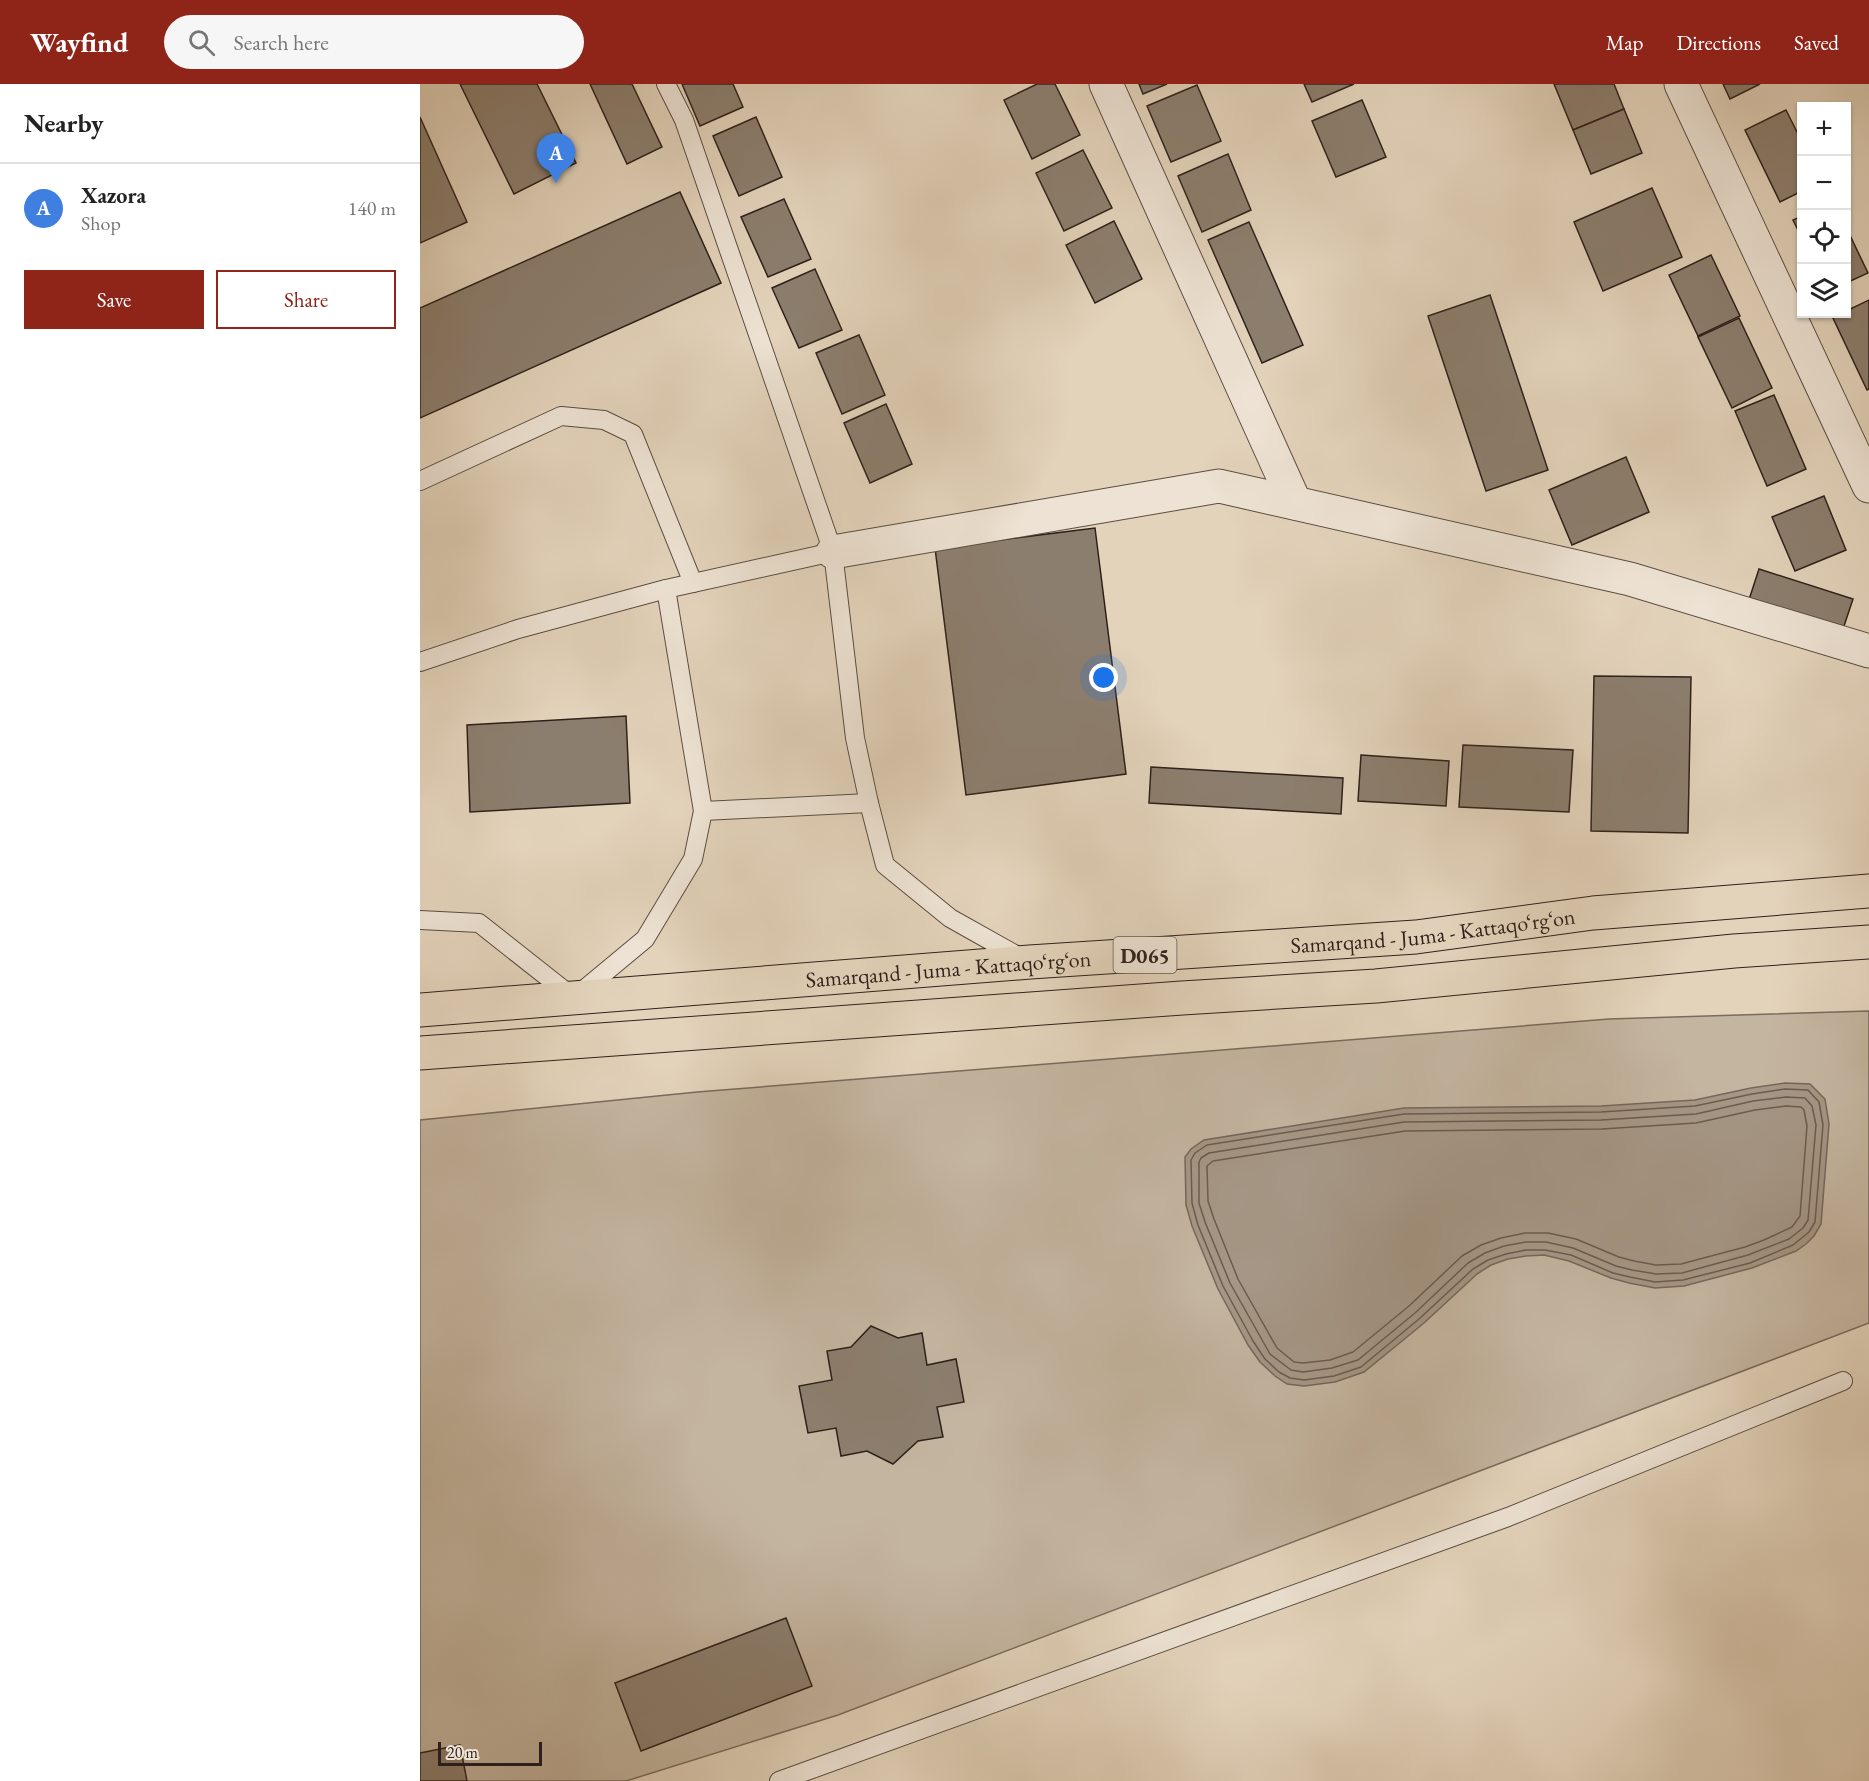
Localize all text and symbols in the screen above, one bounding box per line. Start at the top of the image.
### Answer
search box [164,15,584,69]
text: Wayfind [30,24,128,60]
icon: search [185,26,218,59]
text: Search here [233,28,329,57]
text: Map [1606,29,1643,56]
text: Directions [1676,29,1761,56]
text: Saved [1794,29,1839,56]
map controls [1797,102,1851,318]
button: + [1797,102,1851,156]
text: Nearby [24,106,104,140]
pin: A [536,134,576,183]
button: − [1797,156,1851,210]
text: Xazora [81,181,146,210]
text: A [36,195,51,221]
text: 140 m [348,195,396,221]
text: Shop [81,210,121,236]
button: locate [1797,210,1851,264]
button: layers [1797,264,1851,318]
button: Save [24,270,204,329]
button: Share [216,270,396,329]
your location [1089,663,1118,692]
street label: Samarqand - Juma - Kattaqo‘rg‘on [1290,901,1577,960]
road number: D065 [1114,937,1176,973]
street label: Samarqand - Juma - Kattaqo‘rg‘on [805,944,1092,994]
scale bar [438,1739,542,1766]
text: 20 m [447,1742,478,1763]

